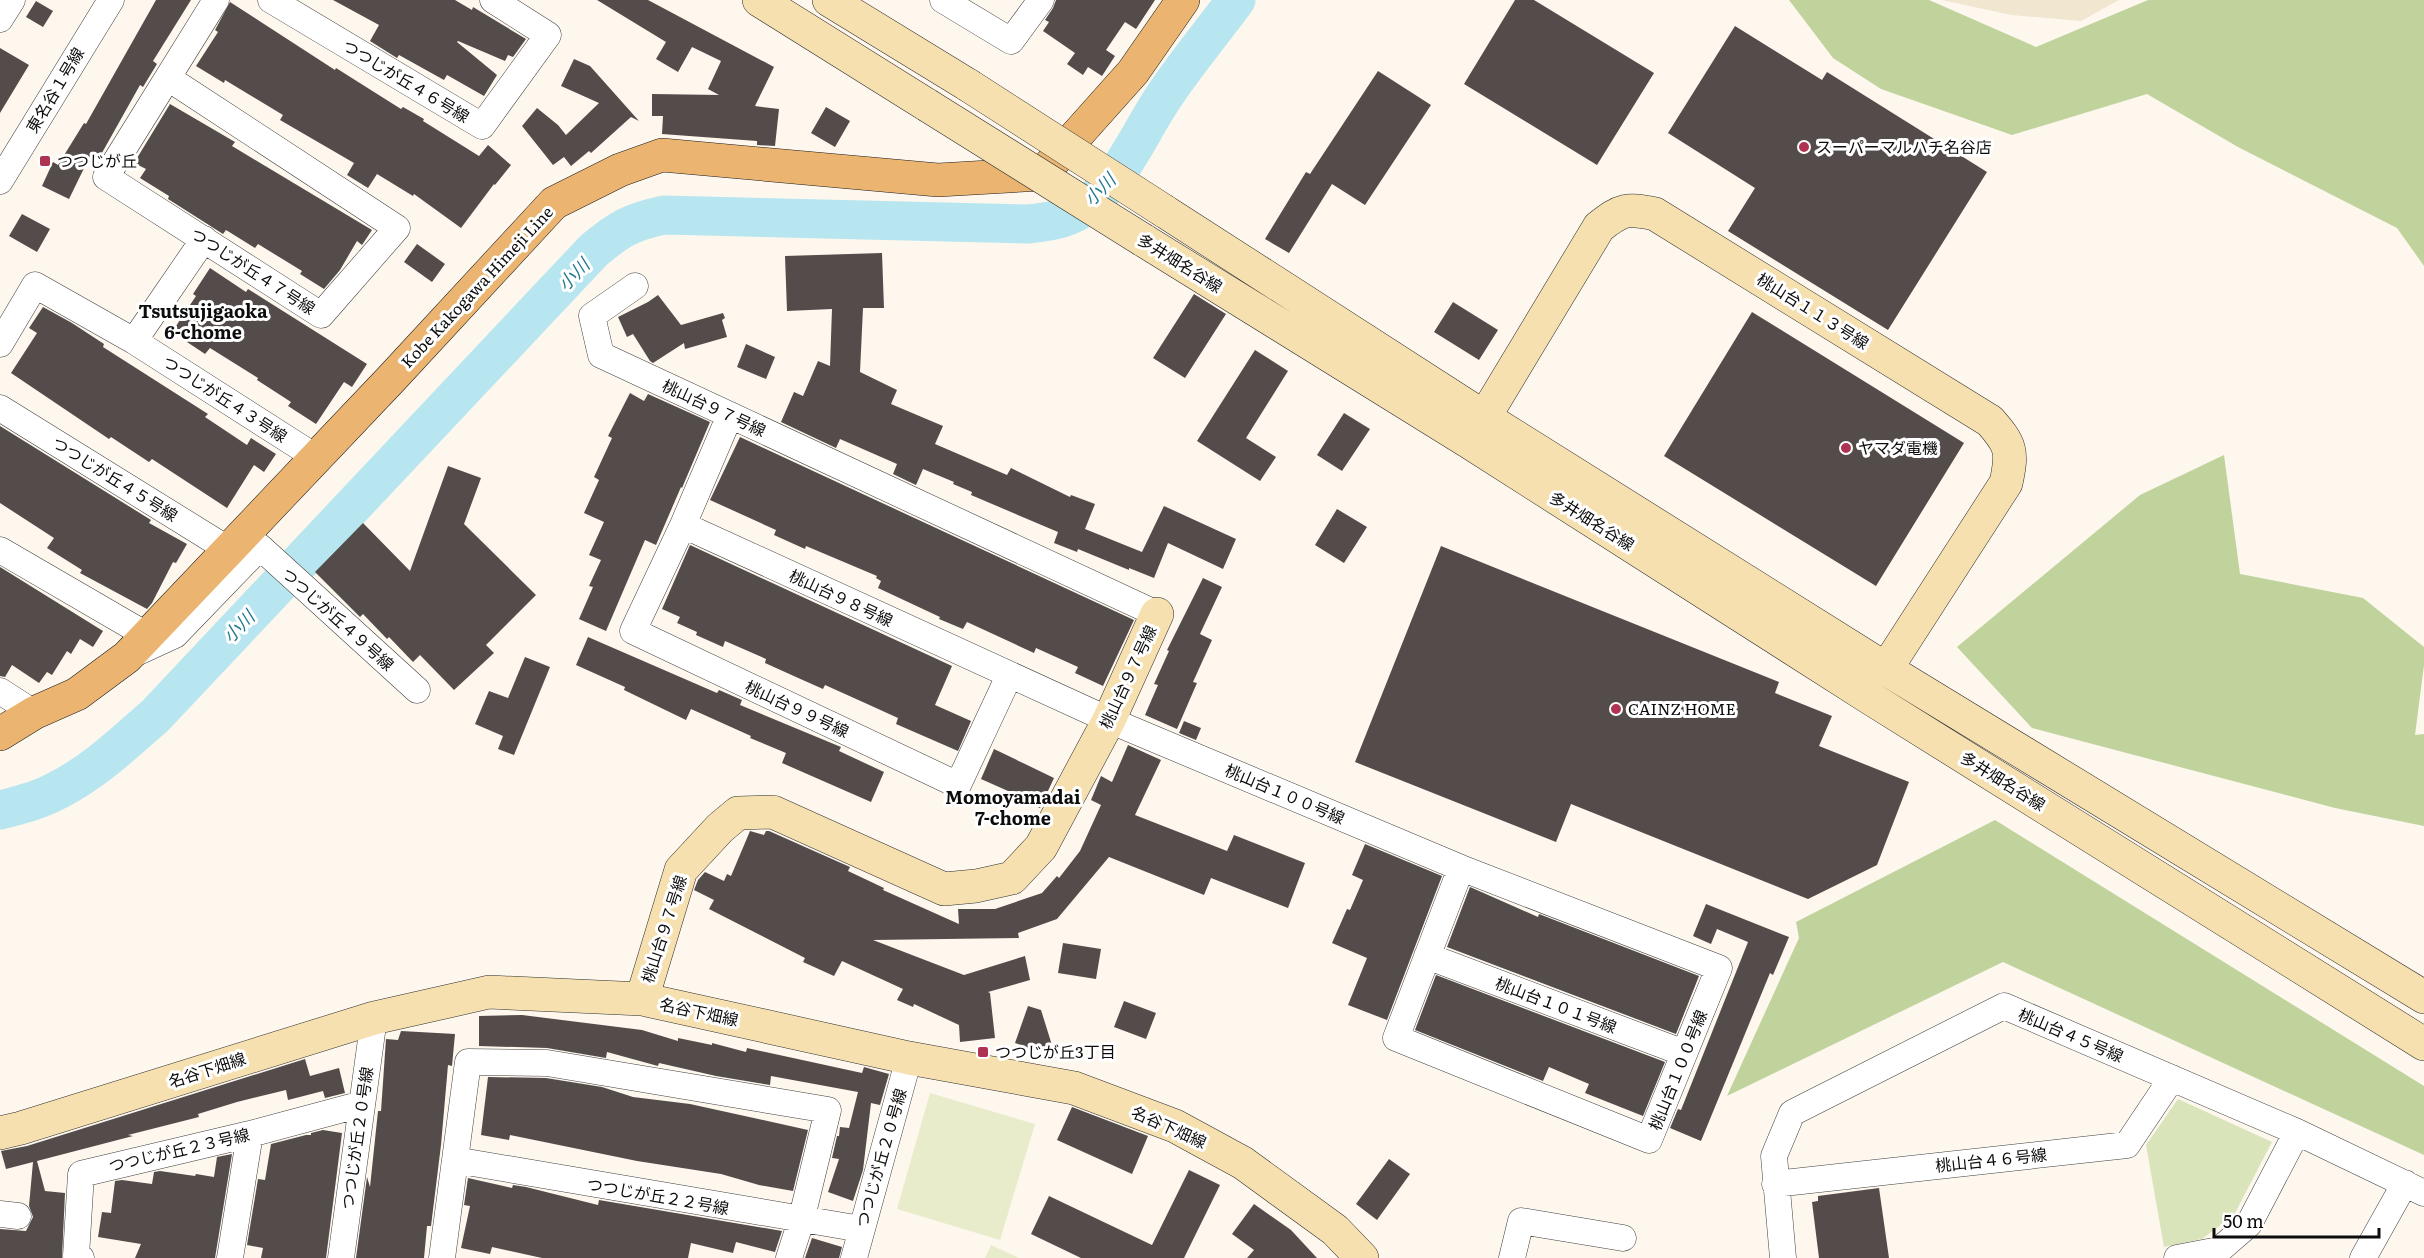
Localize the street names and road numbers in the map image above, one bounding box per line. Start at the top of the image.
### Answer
street label: つつじが丘４６号線 [339,33,474,128]
street label: 東名谷１号線 [19,42,89,137]
street label: Kobe Kakogawa Himeji Line [395,200,558,373]
street label: つつじが丘４７号線 [187,221,320,319]
street label: 多井畑名谷線 [1133,227,1228,298]
street label: 桃山台１１３号線 [1753,266,1874,354]
street label: つつじが丘４３号線 [159,349,292,447]
street label: 桃山台９７号線 [659,373,770,442]
street label: つつじが丘４５号線 [48,430,183,526]
street label: 多井畑名谷線 [1545,485,1640,556]
street label: つつじが丘４９号線 [277,561,400,675]
street label: 桃山台９８号線 [786,563,897,632]
street label: 桃山台９７号線 [1093,621,1162,732]
street label: 桃山台９９号線 [742,674,853,743]
street label: 多井畑名谷線 [1956,745,2051,816]
street label: 桃山台１００号線 [1222,757,1349,829]
street label: 桃山台９７号線 [634,872,692,986]
street label: 桃山台１０１号線 [1492,970,1620,1038]
street label: 名谷下畑線 [658,991,741,1031]
street label: 桃山台４５号線 [2015,1001,2128,1067]
street label: 桃山台１００号線 [1642,1006,1712,1133]
street label: 名谷下畑線 [165,1045,248,1093]
street label: つつじが丘２０号線 [334,1065,378,1211]
street label: つつじが丘２０号線 [849,1085,911,1230]
street label: 名谷下畑線 [1128,1099,1211,1153]
street label: つつじが丘２３号線 [106,1121,252,1177]
street label: 桃山台４６号線 [1934,1141,2048,1177]
street label: つつじが丘２２号線 [585,1171,731,1219]

